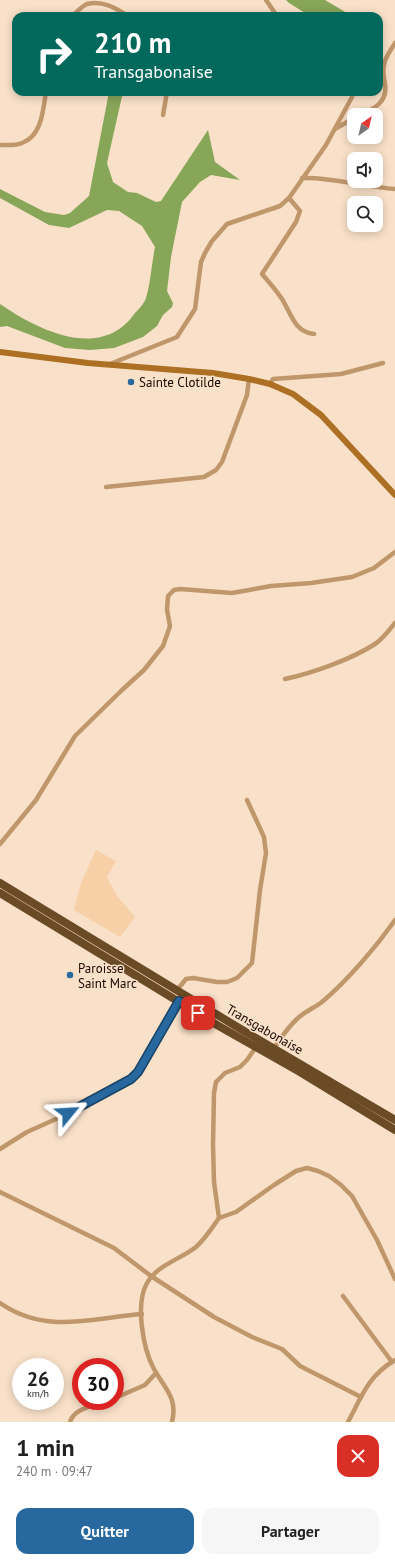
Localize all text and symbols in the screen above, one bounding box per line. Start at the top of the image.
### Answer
text: 210 m [94,24,171,61]
icon: right [28,28,80,80]
text: Transgabonaise [94,60,213,83]
north arrow [347,108,383,144]
map controls [347,108,383,232]
button: sound [347,152,383,188]
button: search [347,196,383,232]
place label: Sainte Clotilde [139,374,221,391]
marker: Sainte Clotilde [126,377,136,387]
place label: Paroisse Saint Marc [78,960,137,992]
marker: Paroisse Saint Marc [65,970,75,980]
pin [181,996,215,1030]
street label: Transgabonaise [223,1001,306,1058]
icon: arrive [187,1002,209,1024]
position arrow [47,1092,89,1134]
speed limit sign: 30 [72,1358,124,1410]
text: 26 [27,1366,49,1392]
text: km/h [27,1387,49,1400]
text: 1 min [16,1432,75,1463]
button: close [337,1435,379,1477]
text: 240 m · 09:47 [16,1463,93,1480]
button: Quitter [16,1508,194,1554]
button: Partager [202,1508,379,1554]

